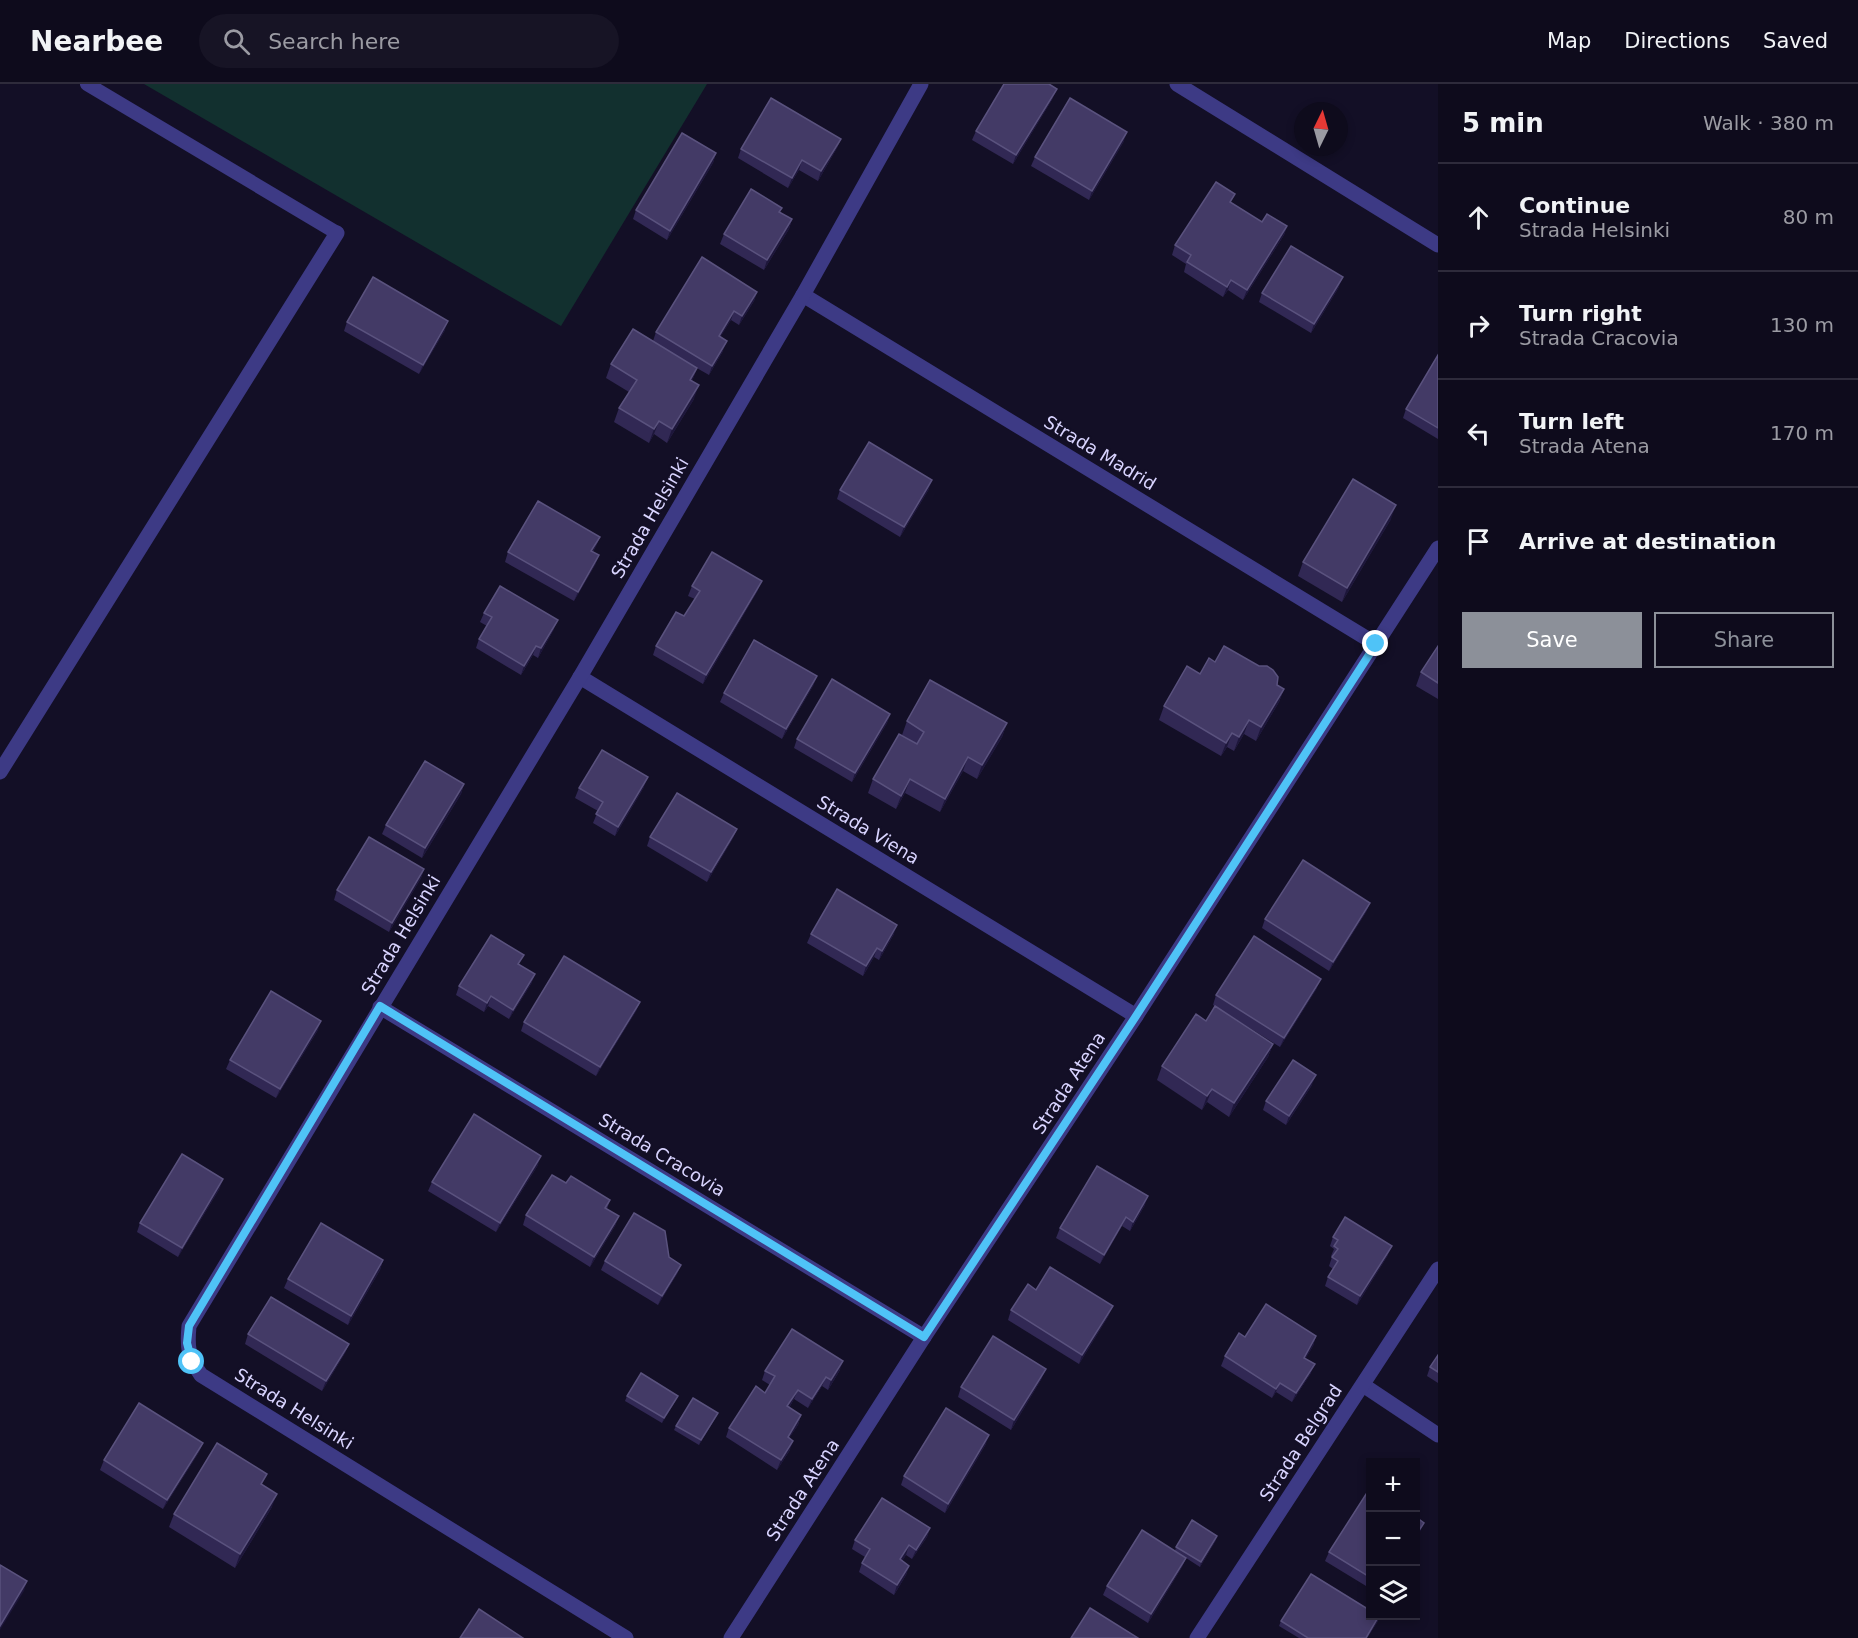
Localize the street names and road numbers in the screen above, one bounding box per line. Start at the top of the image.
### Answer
street label: Strada Madrid [1040,411,1160,494]
street label: Strada Helsinki [606,454,693,582]
street label: Strada Viena [813,791,923,868]
street label: Strada Helsinki [357,871,445,998]
street label: Strada Atena [1028,1028,1109,1138]
street label: Strada Cracovia [595,1109,729,1201]
street label: Strada Helsinki [231,1364,357,1453]
street label: Strada Belgrad [1255,1380,1346,1505]
street label: Strada Atena [762,1435,843,1545]

